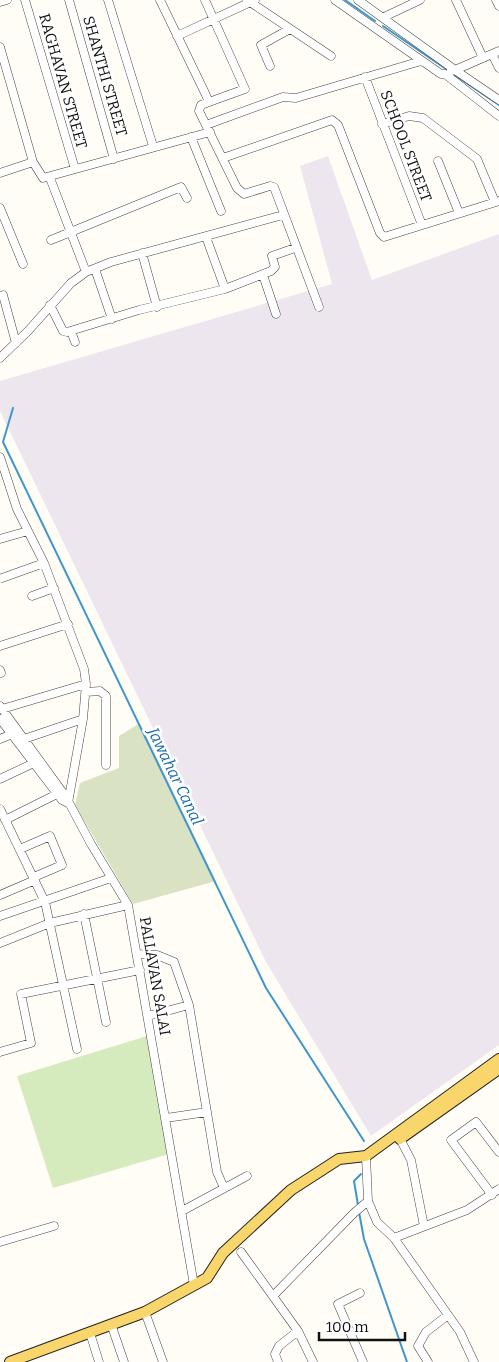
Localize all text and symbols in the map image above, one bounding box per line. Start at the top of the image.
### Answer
street label: RAGHAVAN STREET [35,11,91,151]
street label: SHANTHI STREET [79,14,131,138]
street label: SCHOOL STREET [376,88,436,204]
water label: Jawahar Canal [143,723,207,828]
street label: PALLAVAN SALAI [136,915,174,1037]
scale bar [319,1310,405,1342]
text: 100 m [326,1318,369,1336]

